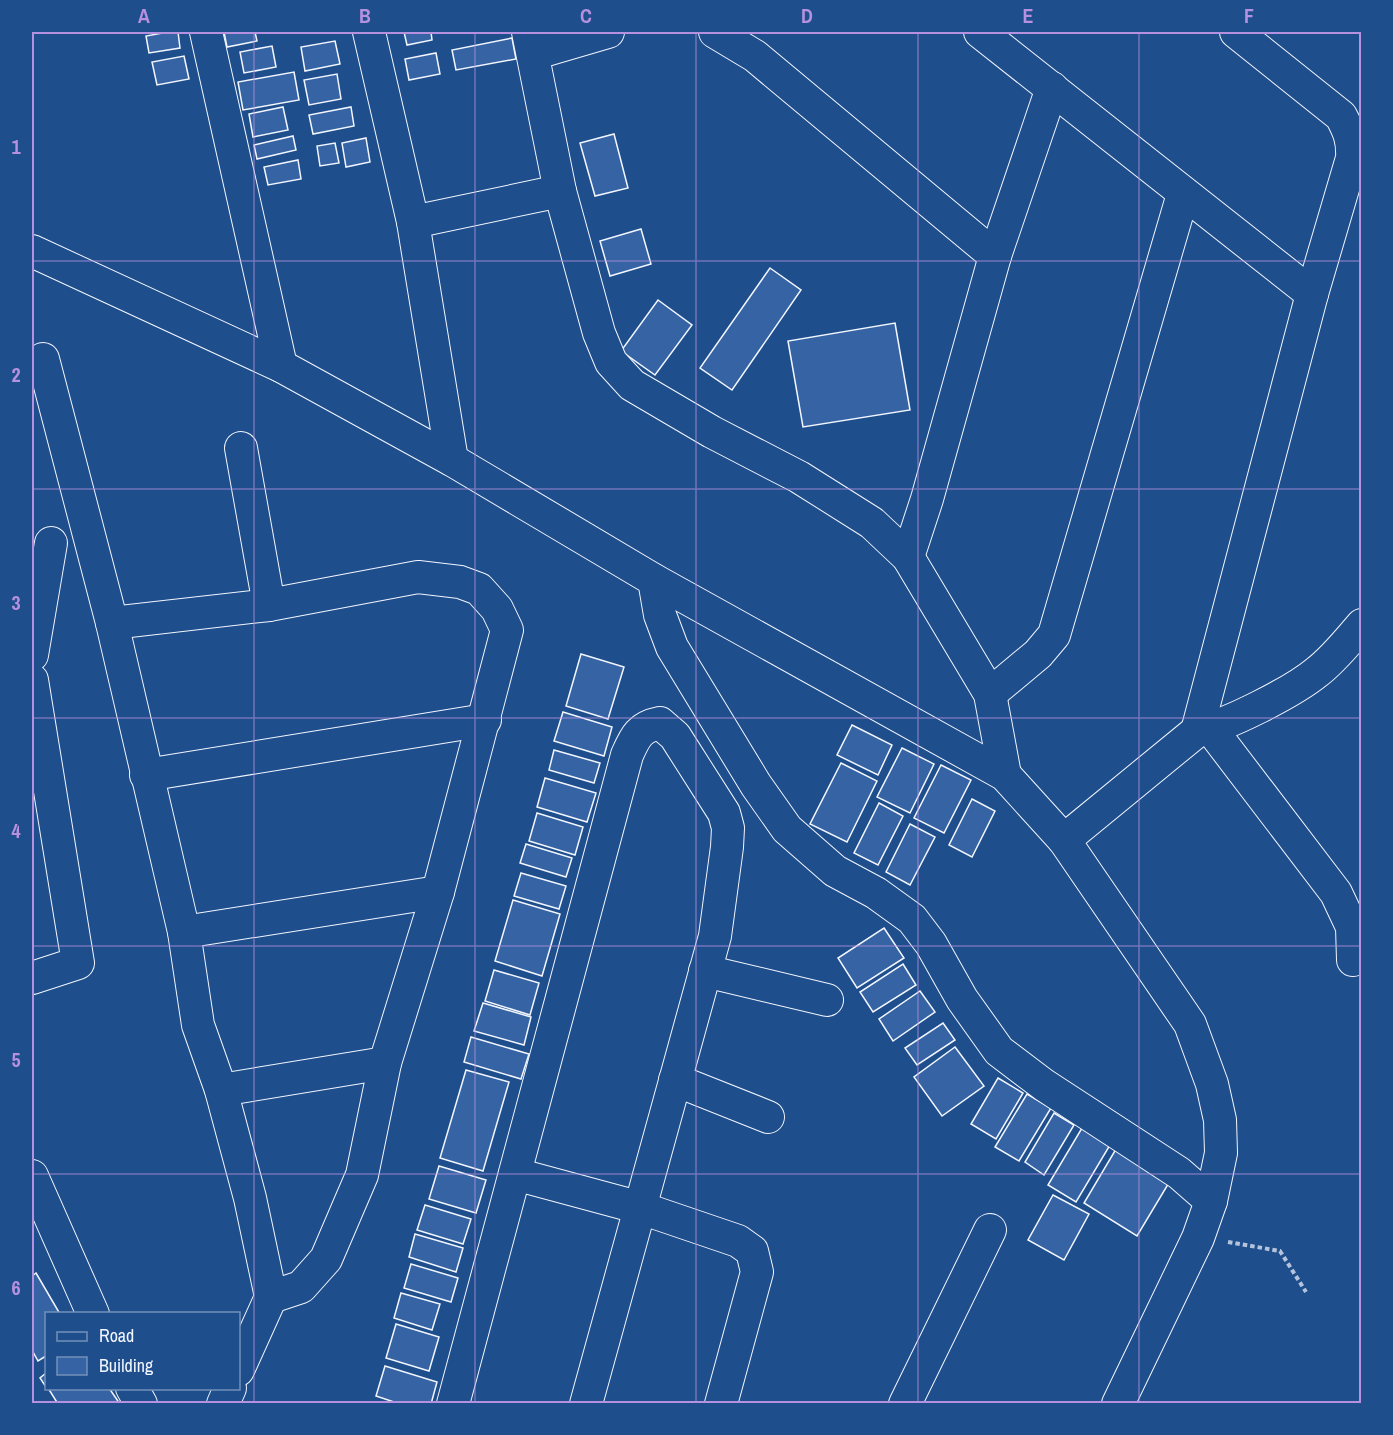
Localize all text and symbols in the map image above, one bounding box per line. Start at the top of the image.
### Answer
text: A [138,2,150,29]
text: B [359,2,371,29]
text: C [580,2,592,29]
text: D [801,2,813,29]
text: E [1023,2,1034,29]
text: F [1244,2,1254,29]
text: 1 [11,133,21,160]
text: 2 [11,361,21,388]
text: 3 [11,589,21,616]
text: 4 [11,817,21,844]
text: 5 [11,1046,21,1073]
text: 6 [11,1274,21,1301]
legend [45,1312,240,1390]
text: Road [99,1323,134,1348]
text: Building [99,1353,154,1378]

